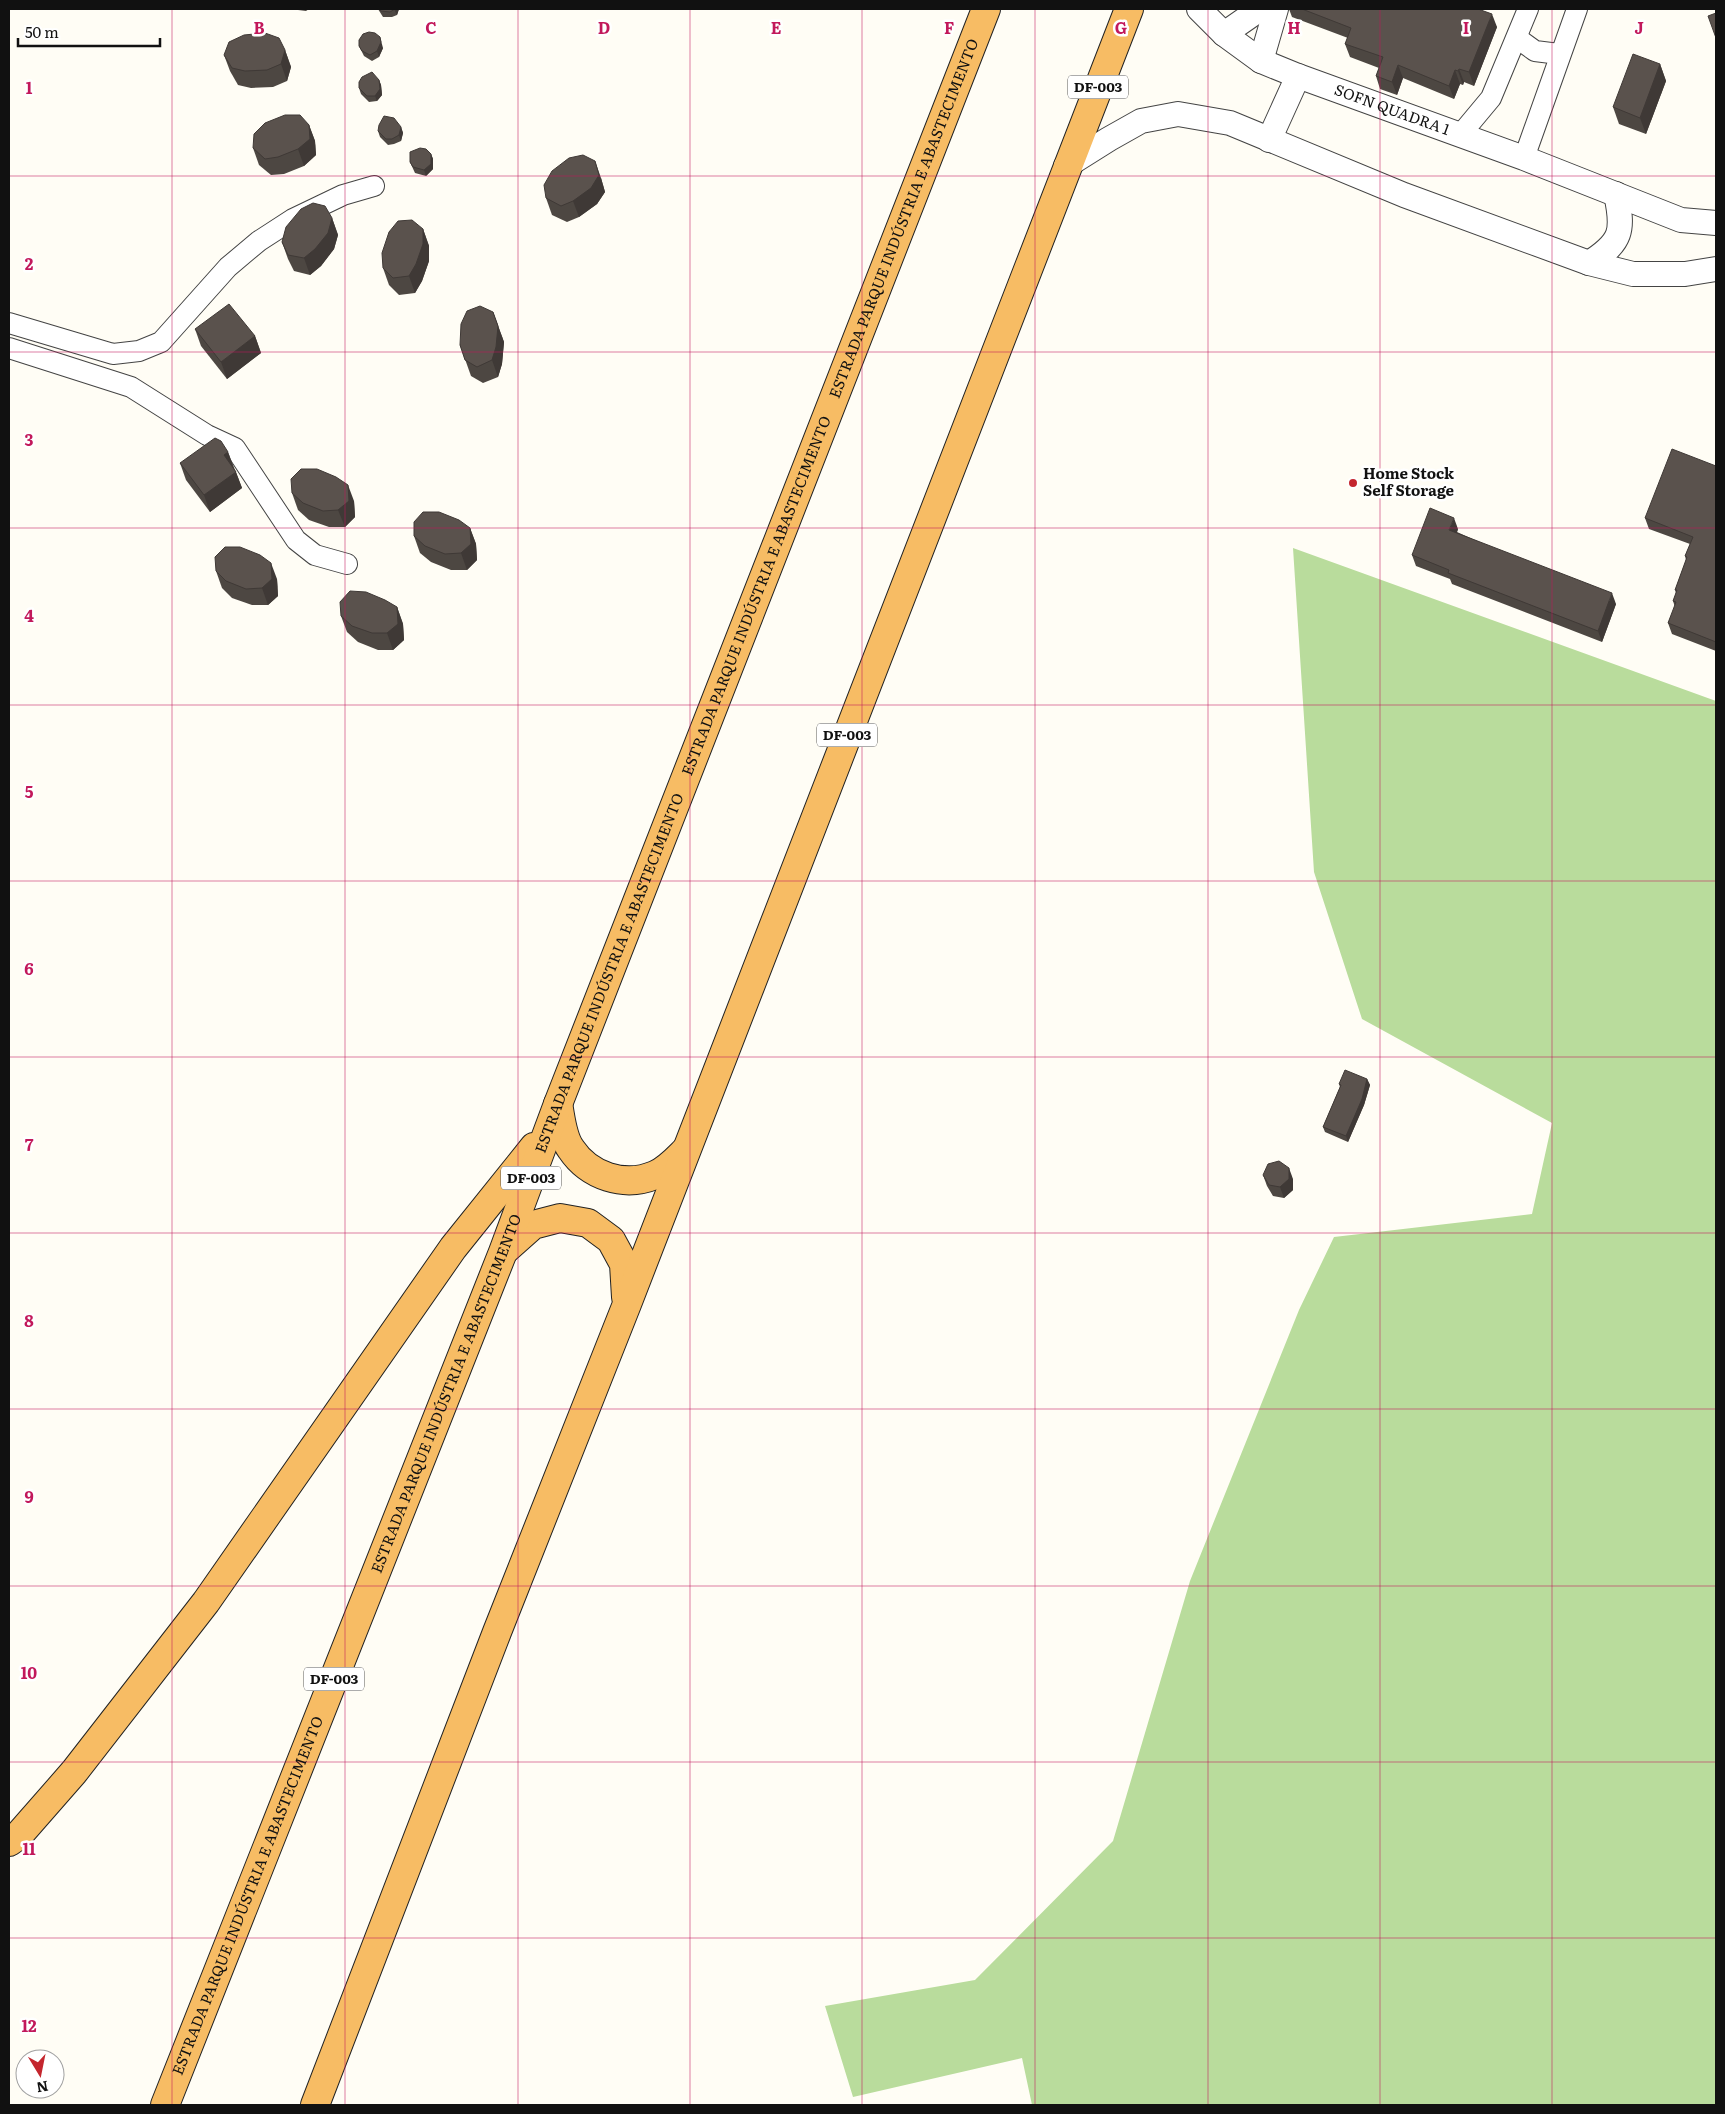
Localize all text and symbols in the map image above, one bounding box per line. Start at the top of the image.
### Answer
scale bar [18,15,160,47]
text: B [253,15,265,39]
text: C [425,15,437,39]
text: D [598,15,610,39]
text: E [771,15,782,39]
text: F [944,15,954,39]
text: G [1115,15,1127,39]
text: H [1287,15,1301,39]
text: I [1463,15,1469,39]
text: J [1634,15,1644,39]
text: 50 m [25,20,59,43]
street label: ESTRADA PARQUE INDÚSTRIA E ABASTECIMENTO [822,35,983,401]
text: 1 [26,75,33,99]
road number: DF-003 [1068,75,1128,98]
street label: SOFN QUADRA 1 [1332,77,1453,140]
text: 2 [25,251,34,275]
street label: ESTRADA PARQUE INDÚSTRIA E ABASTECIMENTO [675,412,836,779]
text: 3 [25,427,34,451]
place label: Home Stock Self Storage [1363,461,1455,501]
marker: Home Stock Self Storage [1347,477,1359,489]
text: 4 [24,603,34,627]
road number: DF-003 [817,724,877,746]
text: 5 [25,779,34,803]
street label: ESTRADA PARQUE INDÚSTRIA E ABASTECIMENTO [528,789,688,1156]
text: 6 [24,956,34,980]
text: 7 [25,1132,34,1156]
road number: DF-003 [501,1166,561,1190]
street label: ESTRADA PARQUE INDÚSTRIA E ABASTECIMENTO [364,1210,526,1576]
text: 8 [24,1308,34,1332]
text: 9 [24,1484,34,1508]
text: 10 [21,1660,37,1684]
road number: DF-003 [304,1668,364,1690]
street label: ESTRADA PARQUE INDÚSTRIA E ABASTECIMENTO [165,1712,328,2078]
text: 11 [22,1836,36,1860]
text: 12 [21,2013,37,2037]
north arrow [15,2049,65,2099]
text: N [35,2077,50,2099]

